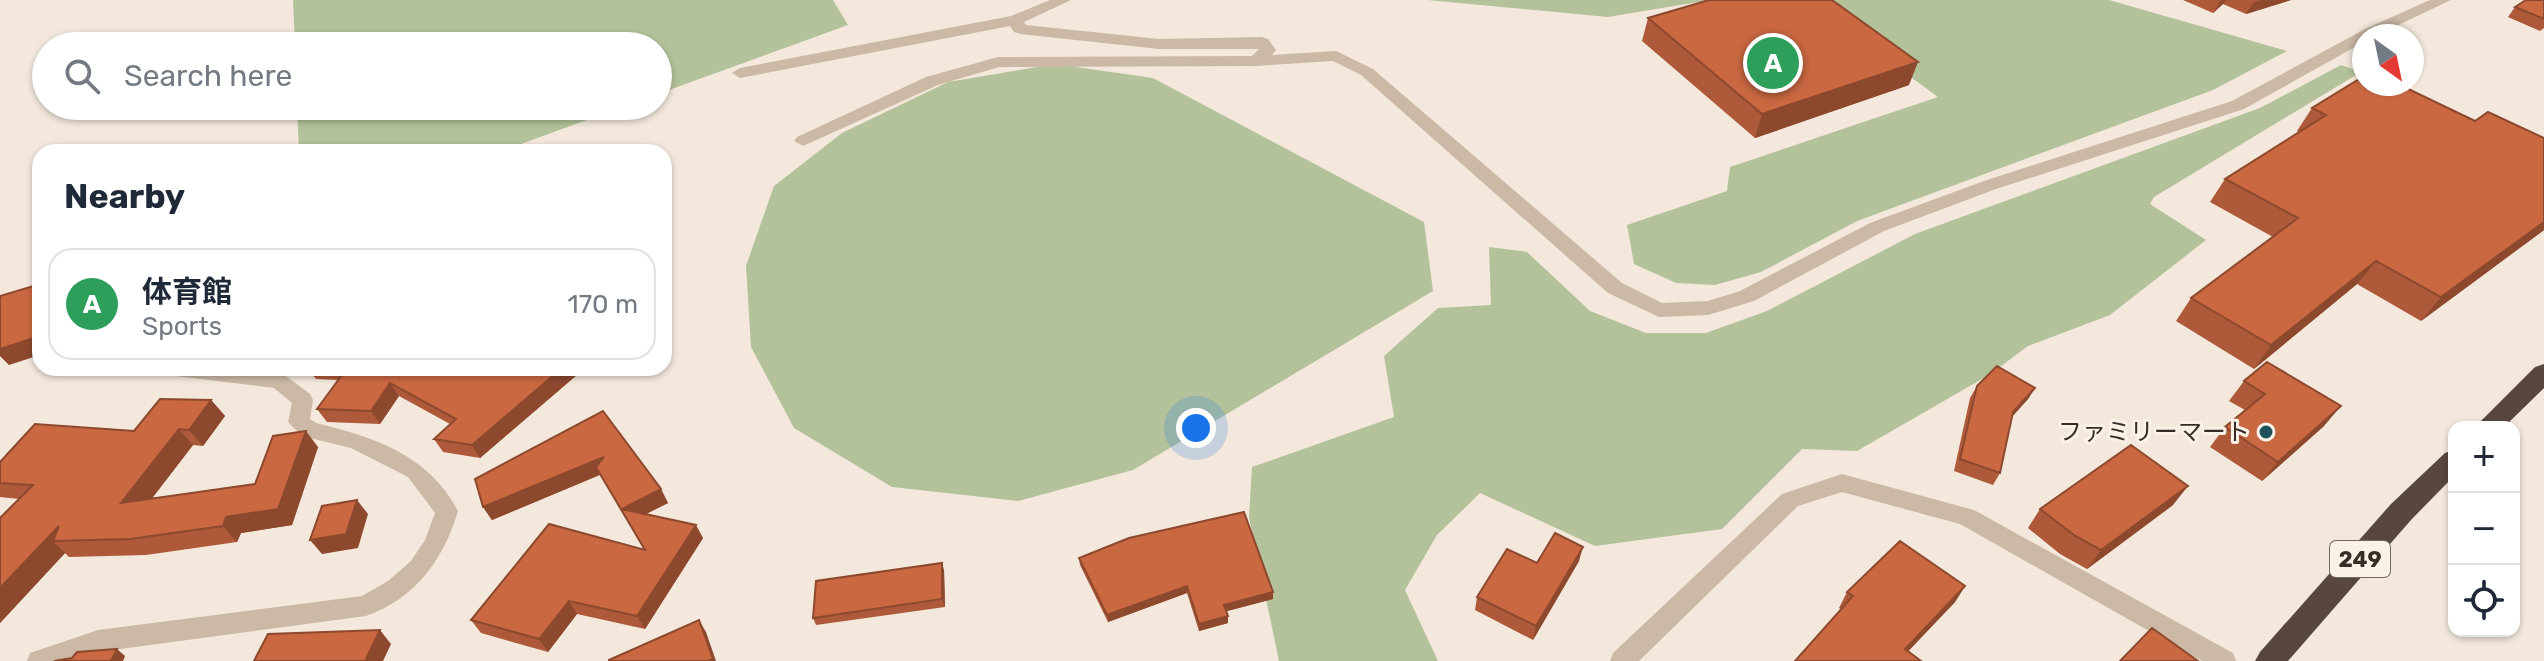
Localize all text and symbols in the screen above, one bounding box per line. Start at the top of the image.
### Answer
north arrow [2352,24,2424,96]
search box [32,32,672,120]
pin: A [1747,33,1799,93]
icon: search [60,54,104,98]
text: Search here [124,58,292,94]
text: Nearby [64,176,185,217]
text: 体育館 [142,274,232,310]
text: A [83,289,101,320]
text: 170 m [568,289,638,320]
text: Sports [142,311,222,342]
your location [1176,408,1216,448]
place label: ファミリーマート [2058,418,2250,446]
map controls [2448,421,2520,637]
button: + [2448,421,2520,493]
marker: ファミリーマート [2257,423,2275,441]
button: − [2448,493,2520,565]
road number: 249 [2330,541,2390,577]
button: locate [2448,565,2520,637]

